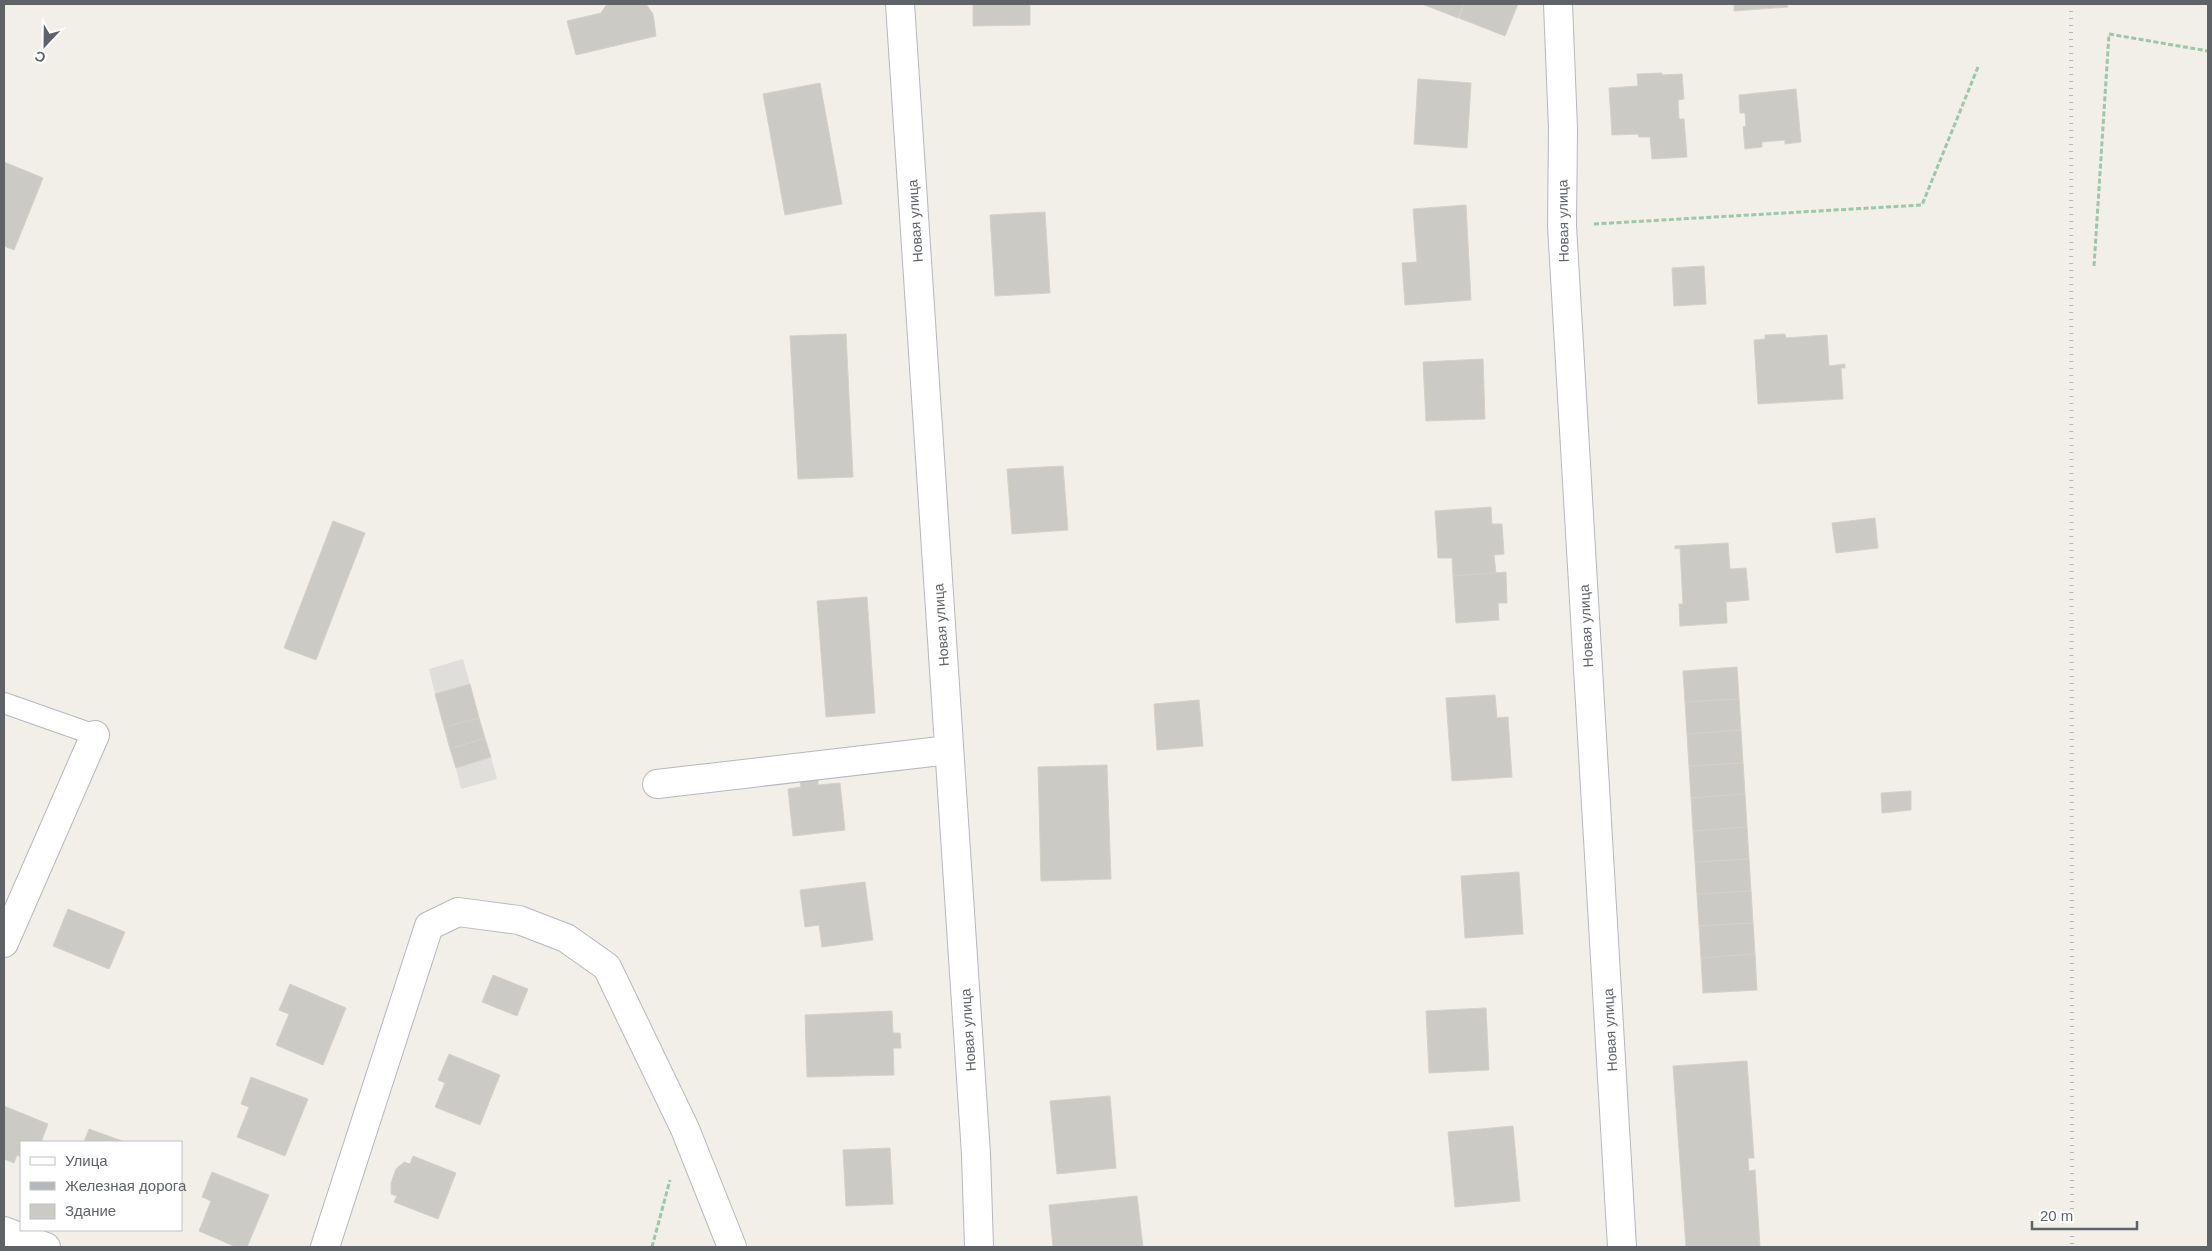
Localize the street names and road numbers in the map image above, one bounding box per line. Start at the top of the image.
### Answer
street label: Новая улица [904,179,926,263]
street label: Новая улица [1554,179,1572,263]
street label: Новая улица [930,583,952,667]
street label: Новая улица [1576,584,1596,668]
street label: Новая улица [957,988,979,1072]
street label: Новая улица [1600,988,1620,1072]

